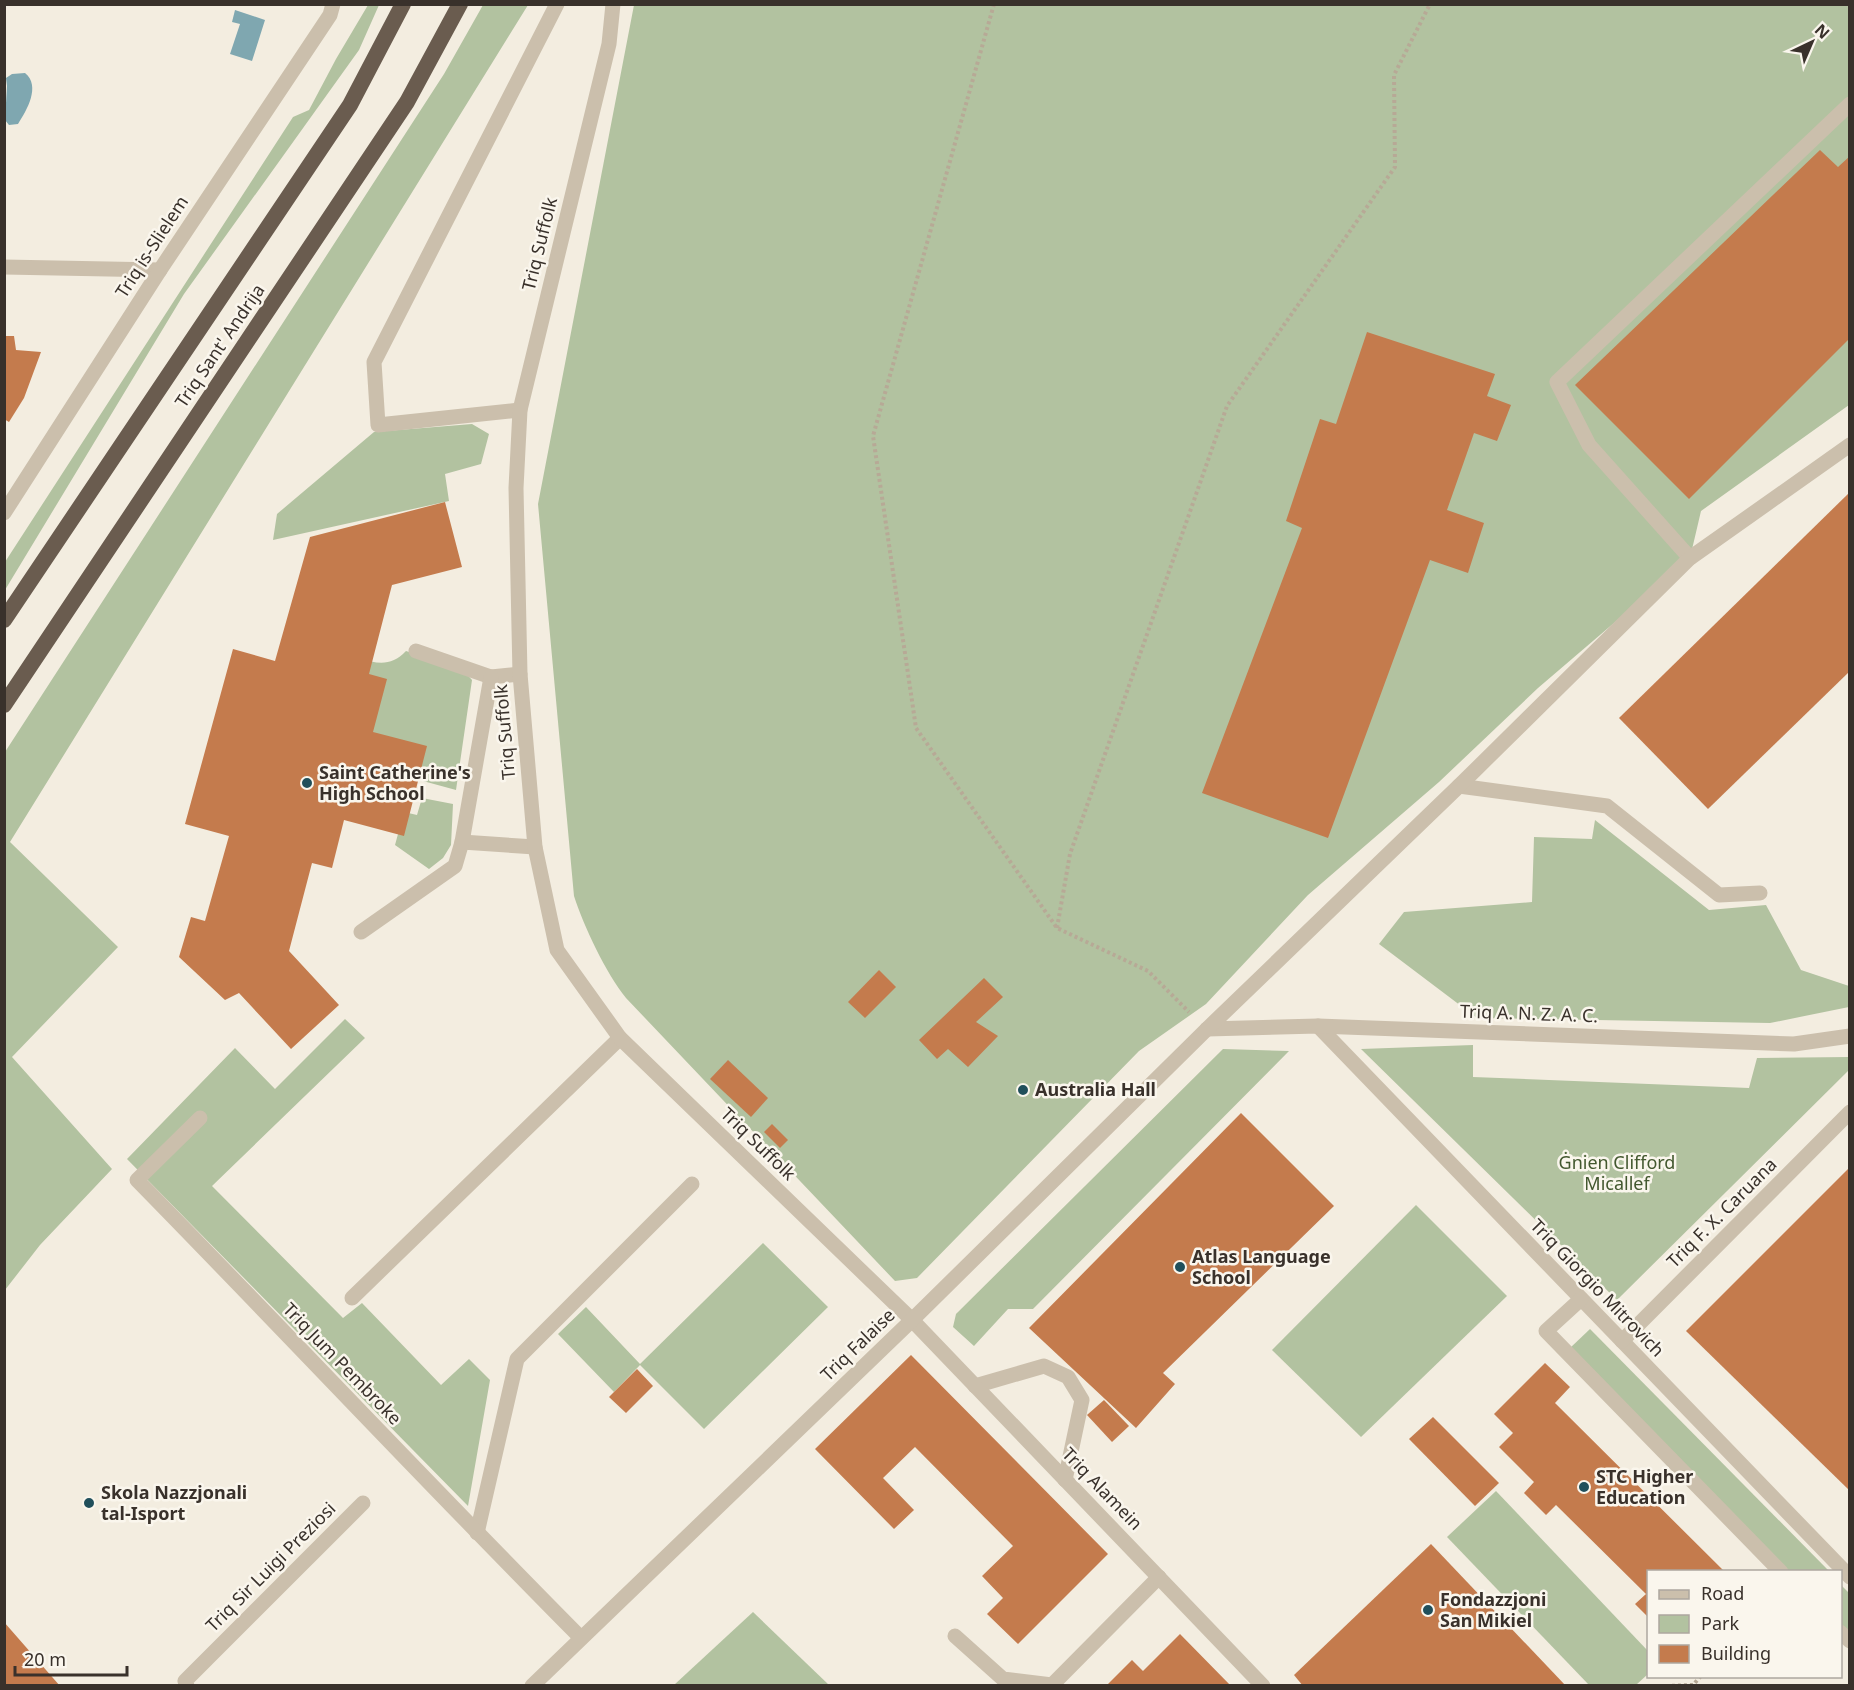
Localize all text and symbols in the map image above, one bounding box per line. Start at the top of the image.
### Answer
north arrow [1782,12,1842,72]
text: N [1810,19,1835,44]
street label: Triq is-Slielem [109,191,193,302]
street label: Triq Suffolk [516,194,562,293]
street label: Triq Sant' Andrija [169,279,269,412]
street label: Triq Suffolk [488,683,520,781]
place label: Saint Catherine's High School [319,760,471,805]
marker: Saint Catherine's High School [300,776,314,790]
street label: Triq A. N. Z. A. C. [1460,999,1598,1027]
place label: Australia Hall [1035,1077,1156,1101]
marker: Australia Hall [1016,1083,1030,1097]
street label: Triq Suffolk [716,1101,802,1185]
park label: Ġnien Clifford Micallef [1559,1150,1675,1195]
street label: Triq F. X. Caruana [1661,1152,1781,1272]
street label: Triq Giorgio Mitrovich [1526,1213,1670,1361]
place label: Atlas Language School [1192,1244,1331,1289]
marker: Atlas Language School [1173,1260,1187,1274]
street label: Triq Jum Pembroke [278,1297,407,1430]
street label: Triq Falaise [815,1303,900,1386]
street label: Triq Alamein [1057,1442,1148,1535]
place label: STC Higher Education [1596,1464,1693,1509]
place label: Skola Nazzjonali tal-Isport [101,1480,247,1525]
marker: STC Higher Education [1577,1480,1591,1494]
marker: Skola Nazzjonali tal-Isport [82,1496,96,1510]
street label: Triq Sir Luigi Preziosi [200,1496,340,1636]
legend [1647,1570,1842,1678]
text: Road [1701,1581,1744,1605]
place label: Fondazzjoni San Mikiel [1440,1587,1546,1632]
marker: Fondazzjoni San Mikiel [1421,1603,1435,1617]
text: Park [1701,1611,1739,1635]
scale bar [15,1639,128,1677]
text: Building [1701,1641,1771,1665]
text: 20 m [24,1647,66,1671]

